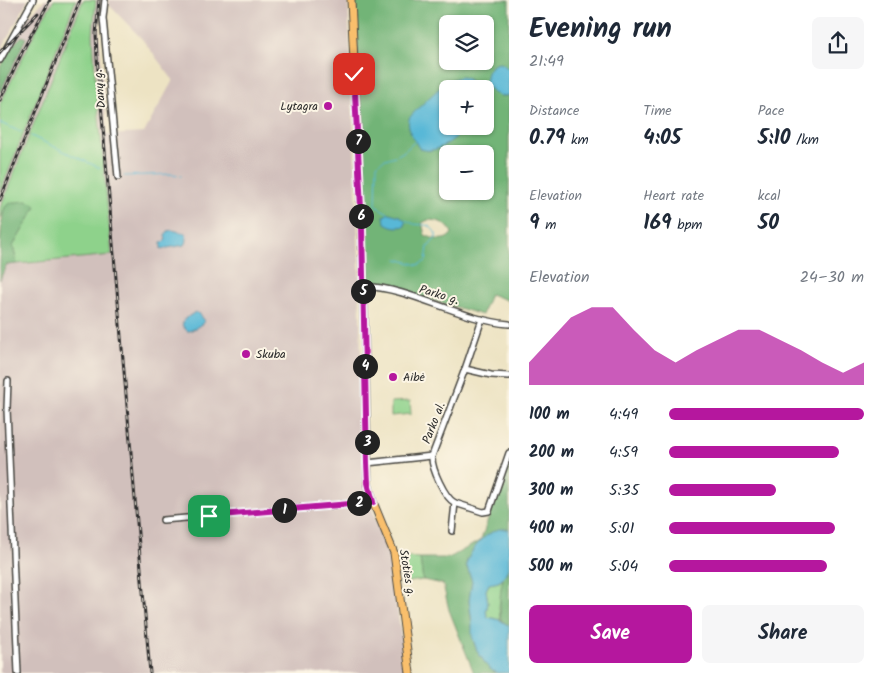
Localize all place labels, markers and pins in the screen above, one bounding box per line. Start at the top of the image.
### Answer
pin [333,53,375,95]
place label: Lytagra [280,97,318,116]
marker: Lytagra [322,100,334,112]
pin: 7 [346,128,370,154]
pin: 6 [348,204,374,228]
pin: 5 [350,278,376,304]
place label: Skuba [256,345,286,364]
marker: Skuba [240,348,252,360]
pin: 4 [352,354,378,378]
place label: Aibė [403,368,425,387]
marker: Aibė [387,371,399,383]
pin: 3 [354,430,380,454]
pin: 2 [346,490,372,516]
pin [188,495,230,537]
pin: 1 [272,498,296,522]

